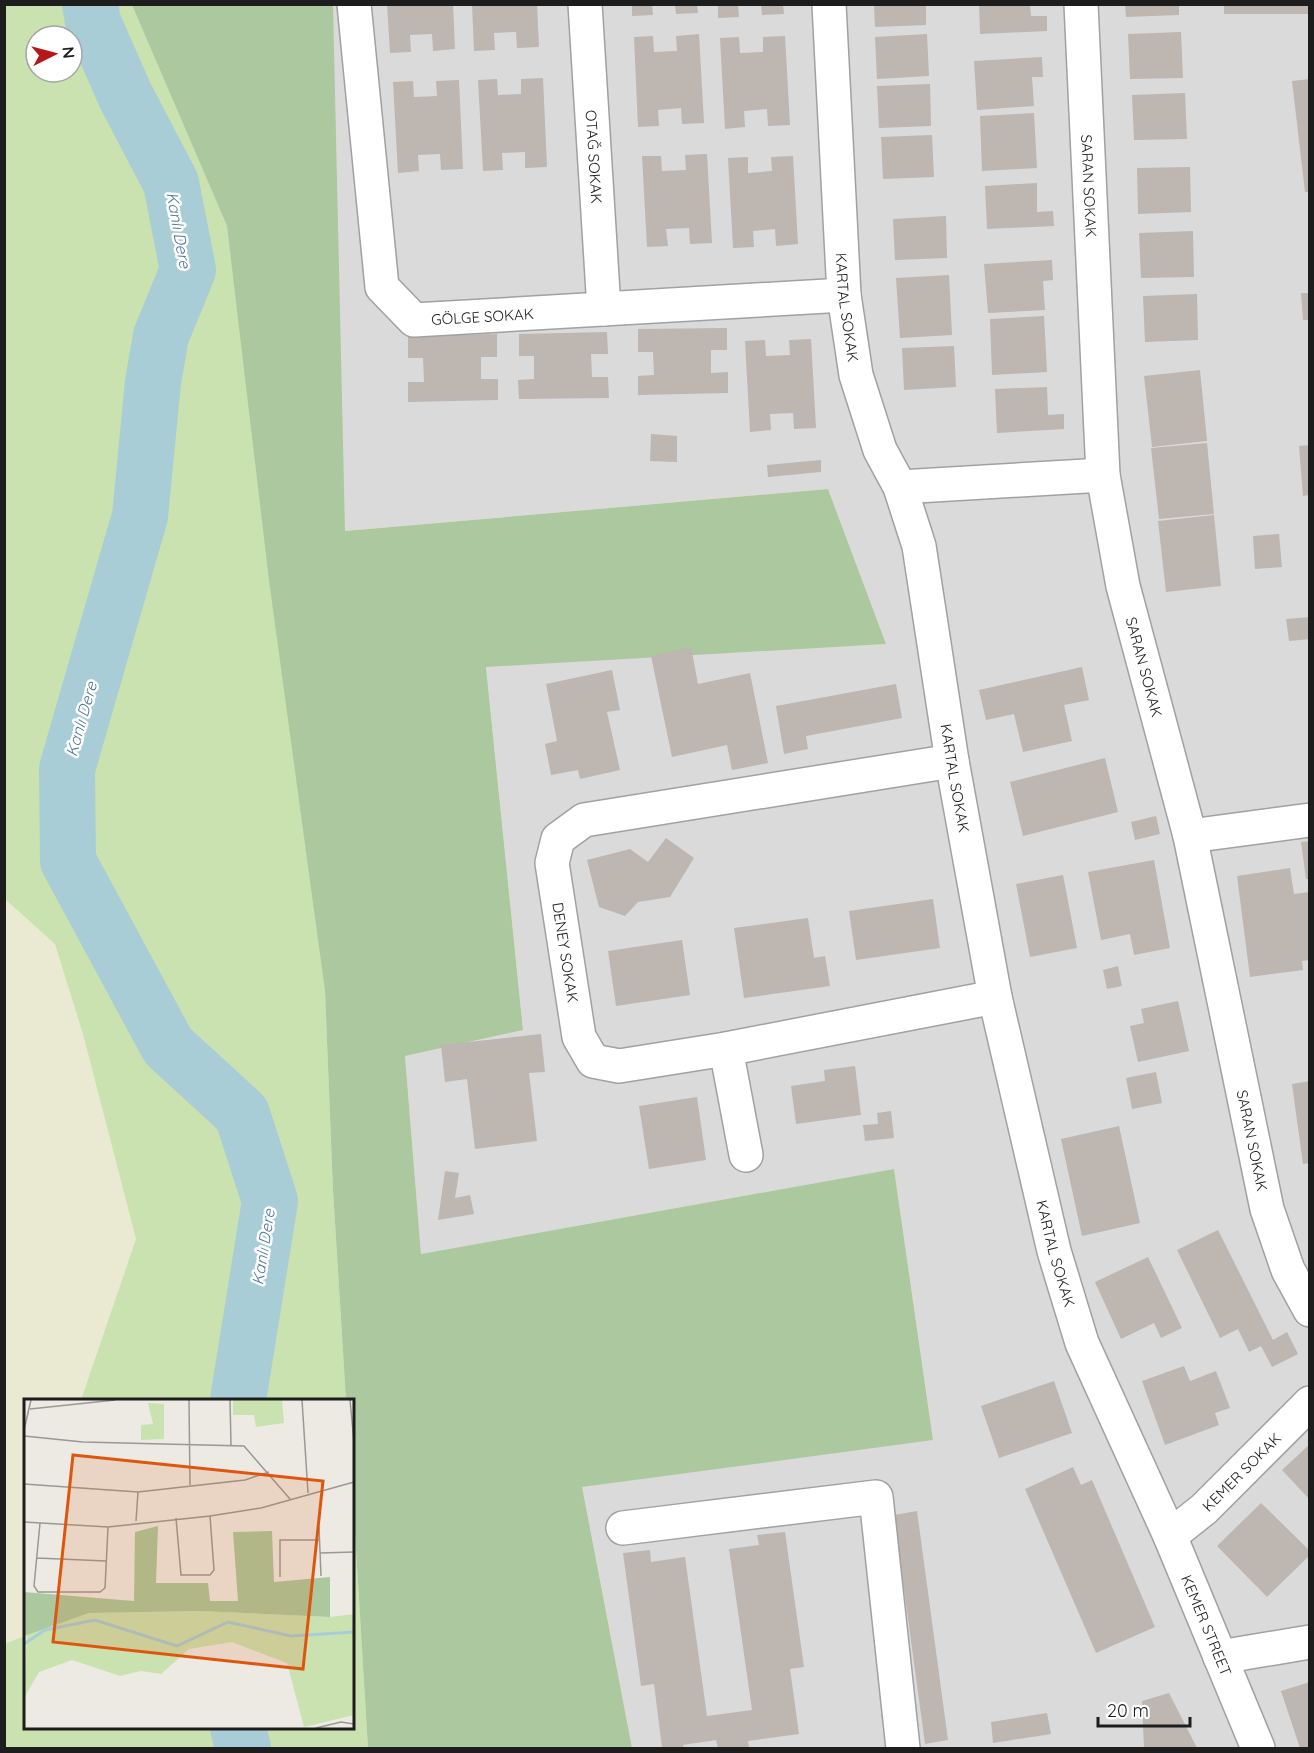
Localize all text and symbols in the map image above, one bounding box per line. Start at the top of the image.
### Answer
north arrow [24,24,84,84]
text: N [58,46,79,59]
street label: OTAĞ SOKAK [582,109,607,204]
street label: SARAN SOKAK [1078,134,1101,238]
water label: Kanlı Dere [162,190,196,270]
street label: KARTAL SOKAK [832,252,863,363]
street label: GÖLGE SOKAK [431,304,534,328]
street label: SARAN SOKAK [1122,615,1167,719]
water label: Kanlı Dere [61,678,101,759]
street label: KARTAL SOKAK [937,723,974,834]
street label: DENEY SOKAK [549,901,583,1004]
street label: SARAN SOKAK [1233,1088,1273,1193]
street label: KARTAL SOKAK [1033,1198,1080,1309]
water label: Kanlı Dere [247,1207,279,1286]
inset map [24,1399,354,1729]
street label: KEMER SOKAK [1198,1428,1285,1515]
street label: KEMER STREET [1178,1572,1236,1678]
scale bar [1098,1690,1190,1728]
text: 20 m [1107,1699,1149,1722]

